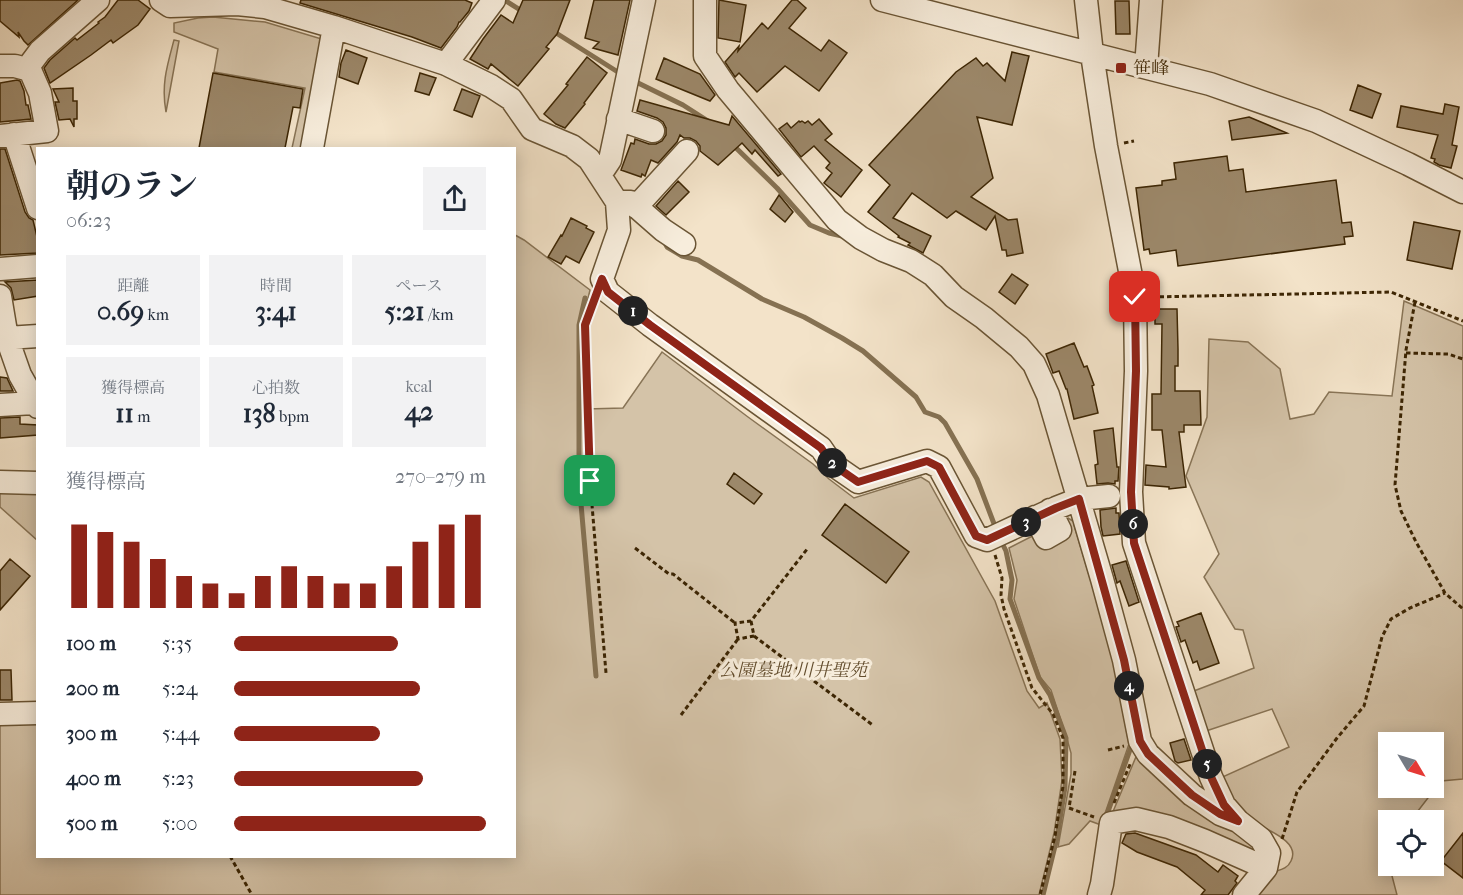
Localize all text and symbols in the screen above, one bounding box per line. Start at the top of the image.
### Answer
place label: 笹峰 [1133,58,1169,79]
marker: 笹峰 [1114,61,1128,75]
text: 朝のラン [66,167,198,206]
button: share [423,167,486,230]
text: 06:23 [66,209,111,232]
pin [1109,271,1160,322]
text: 距離 [117,276,149,295]
text: 時間 [260,276,292,295]
text: ペース [395,276,443,295]
icon: check [1118,280,1151,313]
text: 0.69 [97,296,144,327]
text: 3:41 [255,296,297,327]
text: 5:21 [384,296,425,327]
pin: 1 [618,296,648,326]
text: 1 [630,301,636,320]
text: km [144,305,169,324]
text: /km [425,305,454,324]
text: kcal [406,377,432,396]
text: 獲得標高 [101,378,165,397]
text: 心拍数 [252,378,300,397]
text: 42 [405,396,433,427]
text: 11 [115,398,134,429]
text: 138 [243,398,276,429]
text: m [134,407,151,426]
text: bpm [276,407,309,426]
pin: 2 [817,448,847,478]
text: 2 [828,453,836,472]
pin [564,455,615,506]
icon: arrive [573,464,606,497]
text: 270–279 m [395,465,486,488]
text: 獲得標高 [66,470,146,493]
pin: 3 [1011,507,1041,537]
pin: 6 [1118,509,1148,539]
text: 3 [1023,512,1029,531]
text: 6 [1129,514,1137,533]
text: 100 m [66,632,116,655]
text: 5:35 [162,632,192,655]
park label: 公園墓地 川井聖苑 [719,660,870,681]
pin: 4 [1114,671,1144,701]
text: 4 [1124,676,1134,695]
text: 200 m [66,677,119,700]
text: 5:24 [162,677,198,700]
text: 300 m [66,722,117,745]
text: 5:44 [162,722,199,745]
north arrow [1378,732,1444,798]
map controls [1378,732,1444,876]
pin: 5 [1192,749,1222,779]
text: 5 [1204,754,1210,773]
text: 400 m [66,767,121,790]
text: 5:23 [162,767,194,790]
button: locate [1378,810,1444,876]
text: 500 m [66,812,118,835]
text: 5:00 [162,812,198,835]

